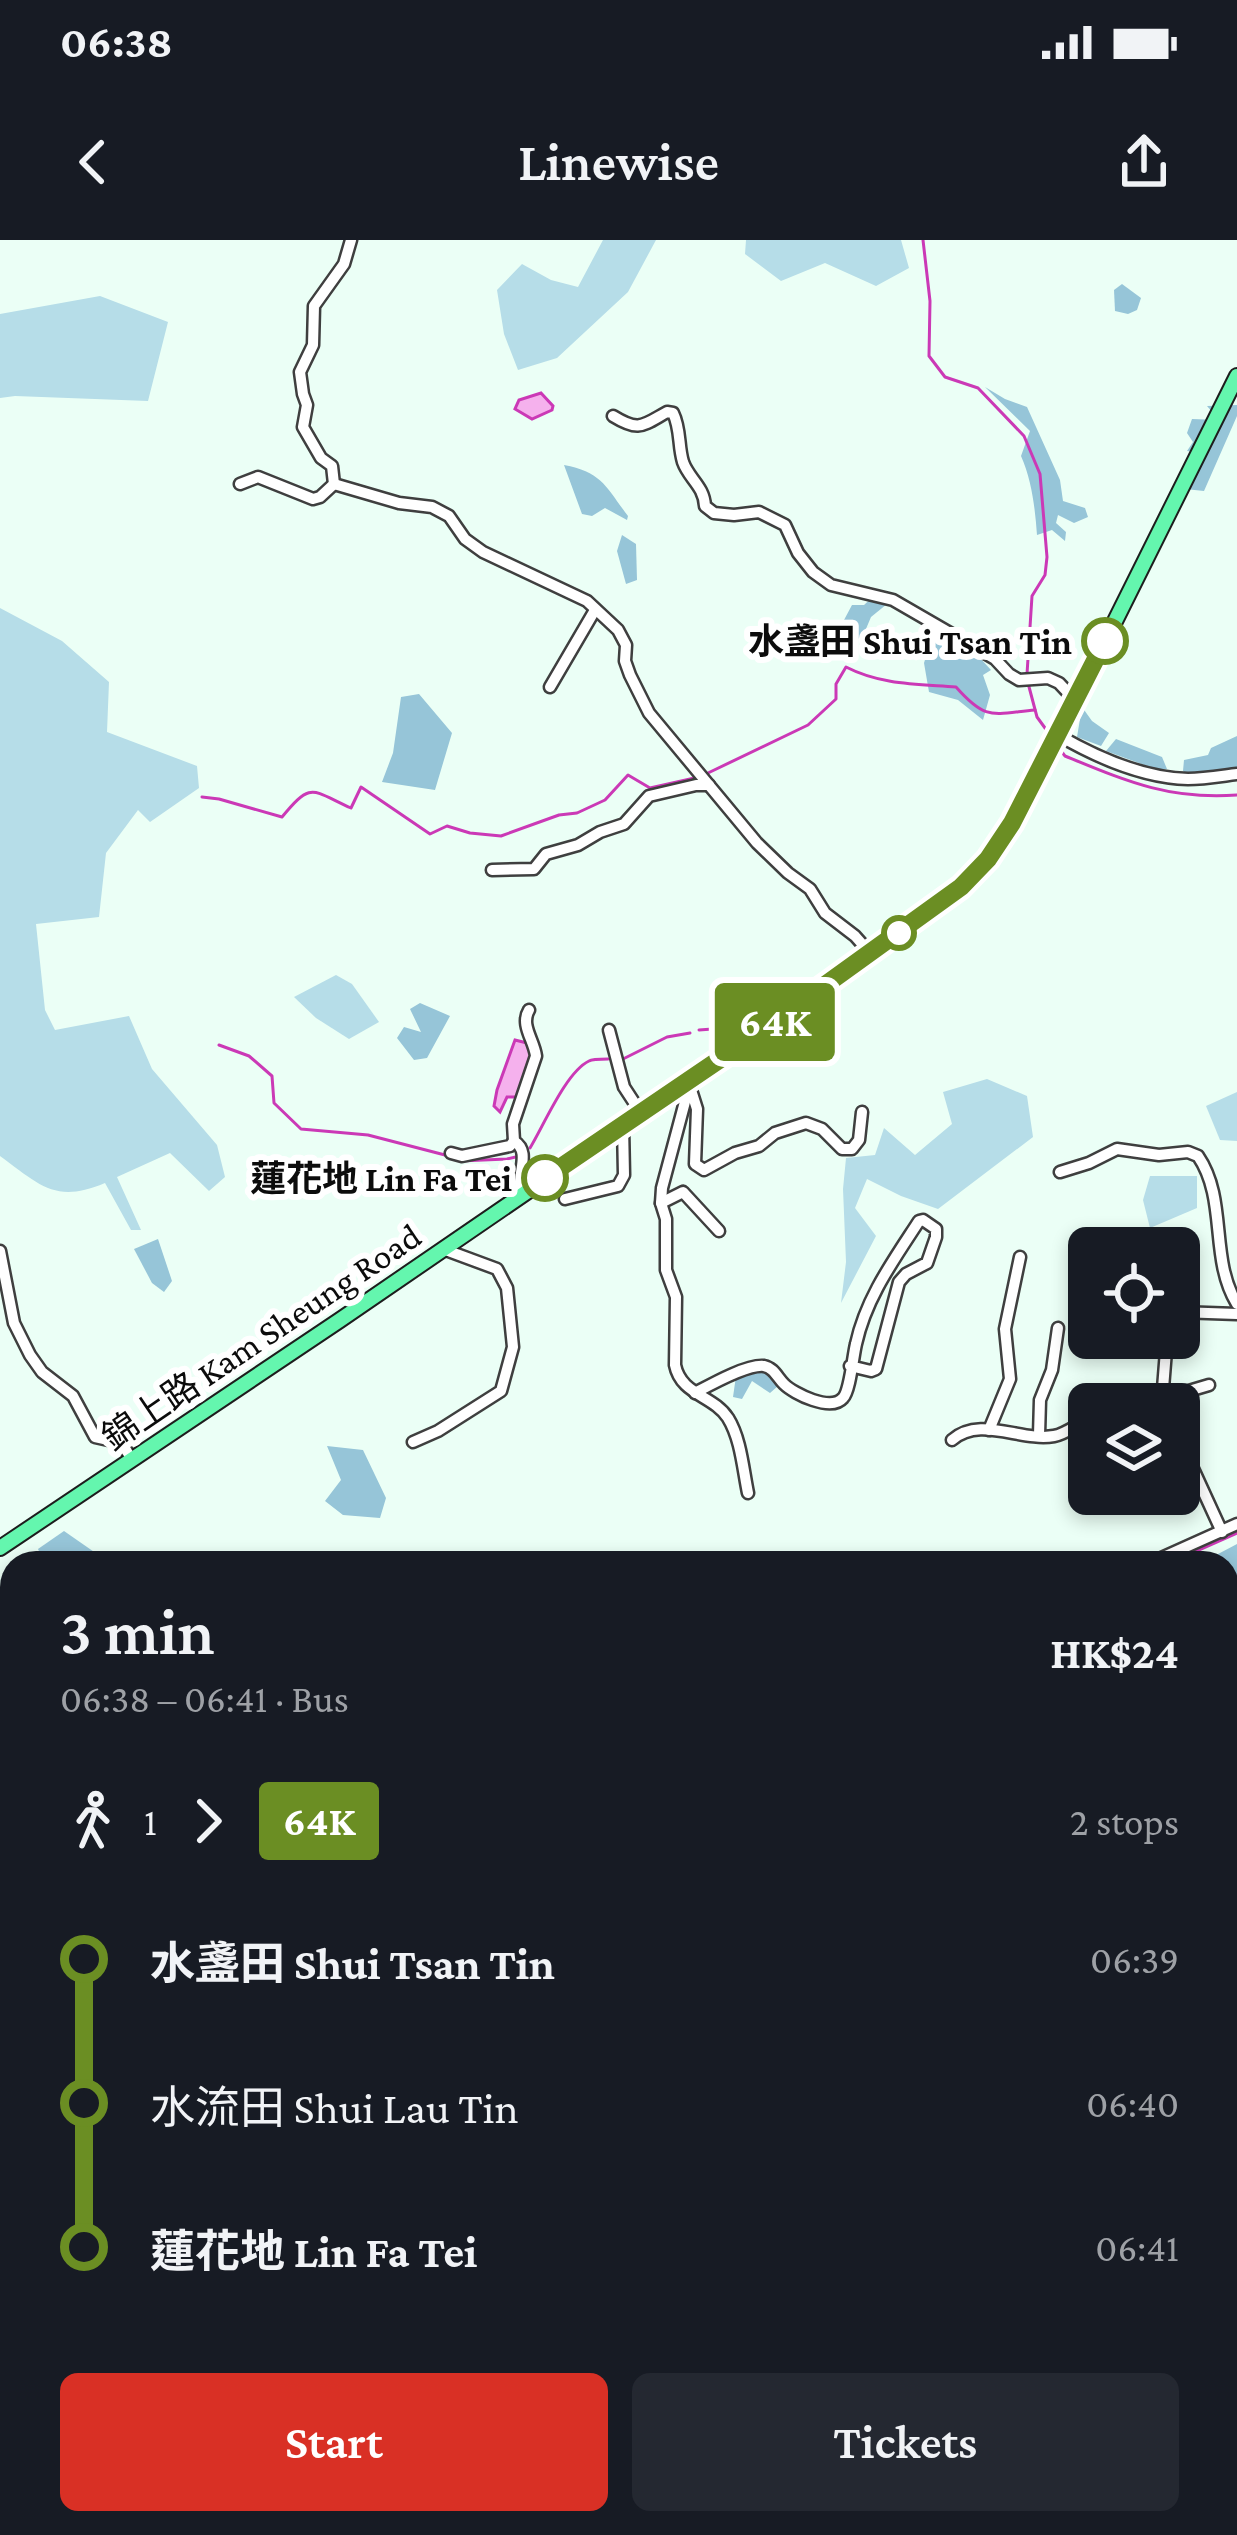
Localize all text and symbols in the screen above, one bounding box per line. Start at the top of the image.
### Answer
text: 06:38 [60,17,173,67]
icon: back [60,129,126,195]
icon: share [1111,129,1177,195]
text: Linewise [518,132,719,192]
marker: 水盞田 Shui Tsan Tin [1083,619,1127,663]
place label: 水盞田 Shui Tsan Tin [748,622,1072,662]
unlabelled marker [883,917,915,949]
line badge: 64K [706,983,844,1061]
text: 64K [739,998,811,1045]
marker: 蓮花地 Lin Fa Tei [523,1156,567,1200]
place label: 蓮花地 Lin Fa Tei [250,1159,513,1199]
street label: 錦上路 Kam Sheung Road [95,1215,428,1458]
map controls [1068,1227,1200,1515]
button: locate [1068,1227,1200,1359]
button: layers [1068,1383,1200,1515]
text: 3 min [60,1595,215,1668]
text: HK$24 [1050,1628,1179,1678]
text: 06:38 – 06:41 · Bus [60,1677,349,1720]
icon: walk [60,1788,126,1854]
icon: forward [175,1788,241,1854]
text: 64K [283,1797,355,1844]
text: 1 [144,1800,157,1843]
text: 2 stops [1070,1800,1179,1843]
text: 06:39 [1090,1938,1179,1981]
text: 水盞田 Shui Tsan Tin [150,1939,555,1989]
text: 06:40 [1086,2082,1179,2125]
text: 水流田 Shui Lau Tin [150,2083,519,2133]
text: 06:41 [1095,2226,1179,2269]
text: 蓮花地 Lin Fa Tei [150,2227,477,2277]
button: Start [60,2373,608,2511]
button: Tickets [632,2373,1179,2511]

